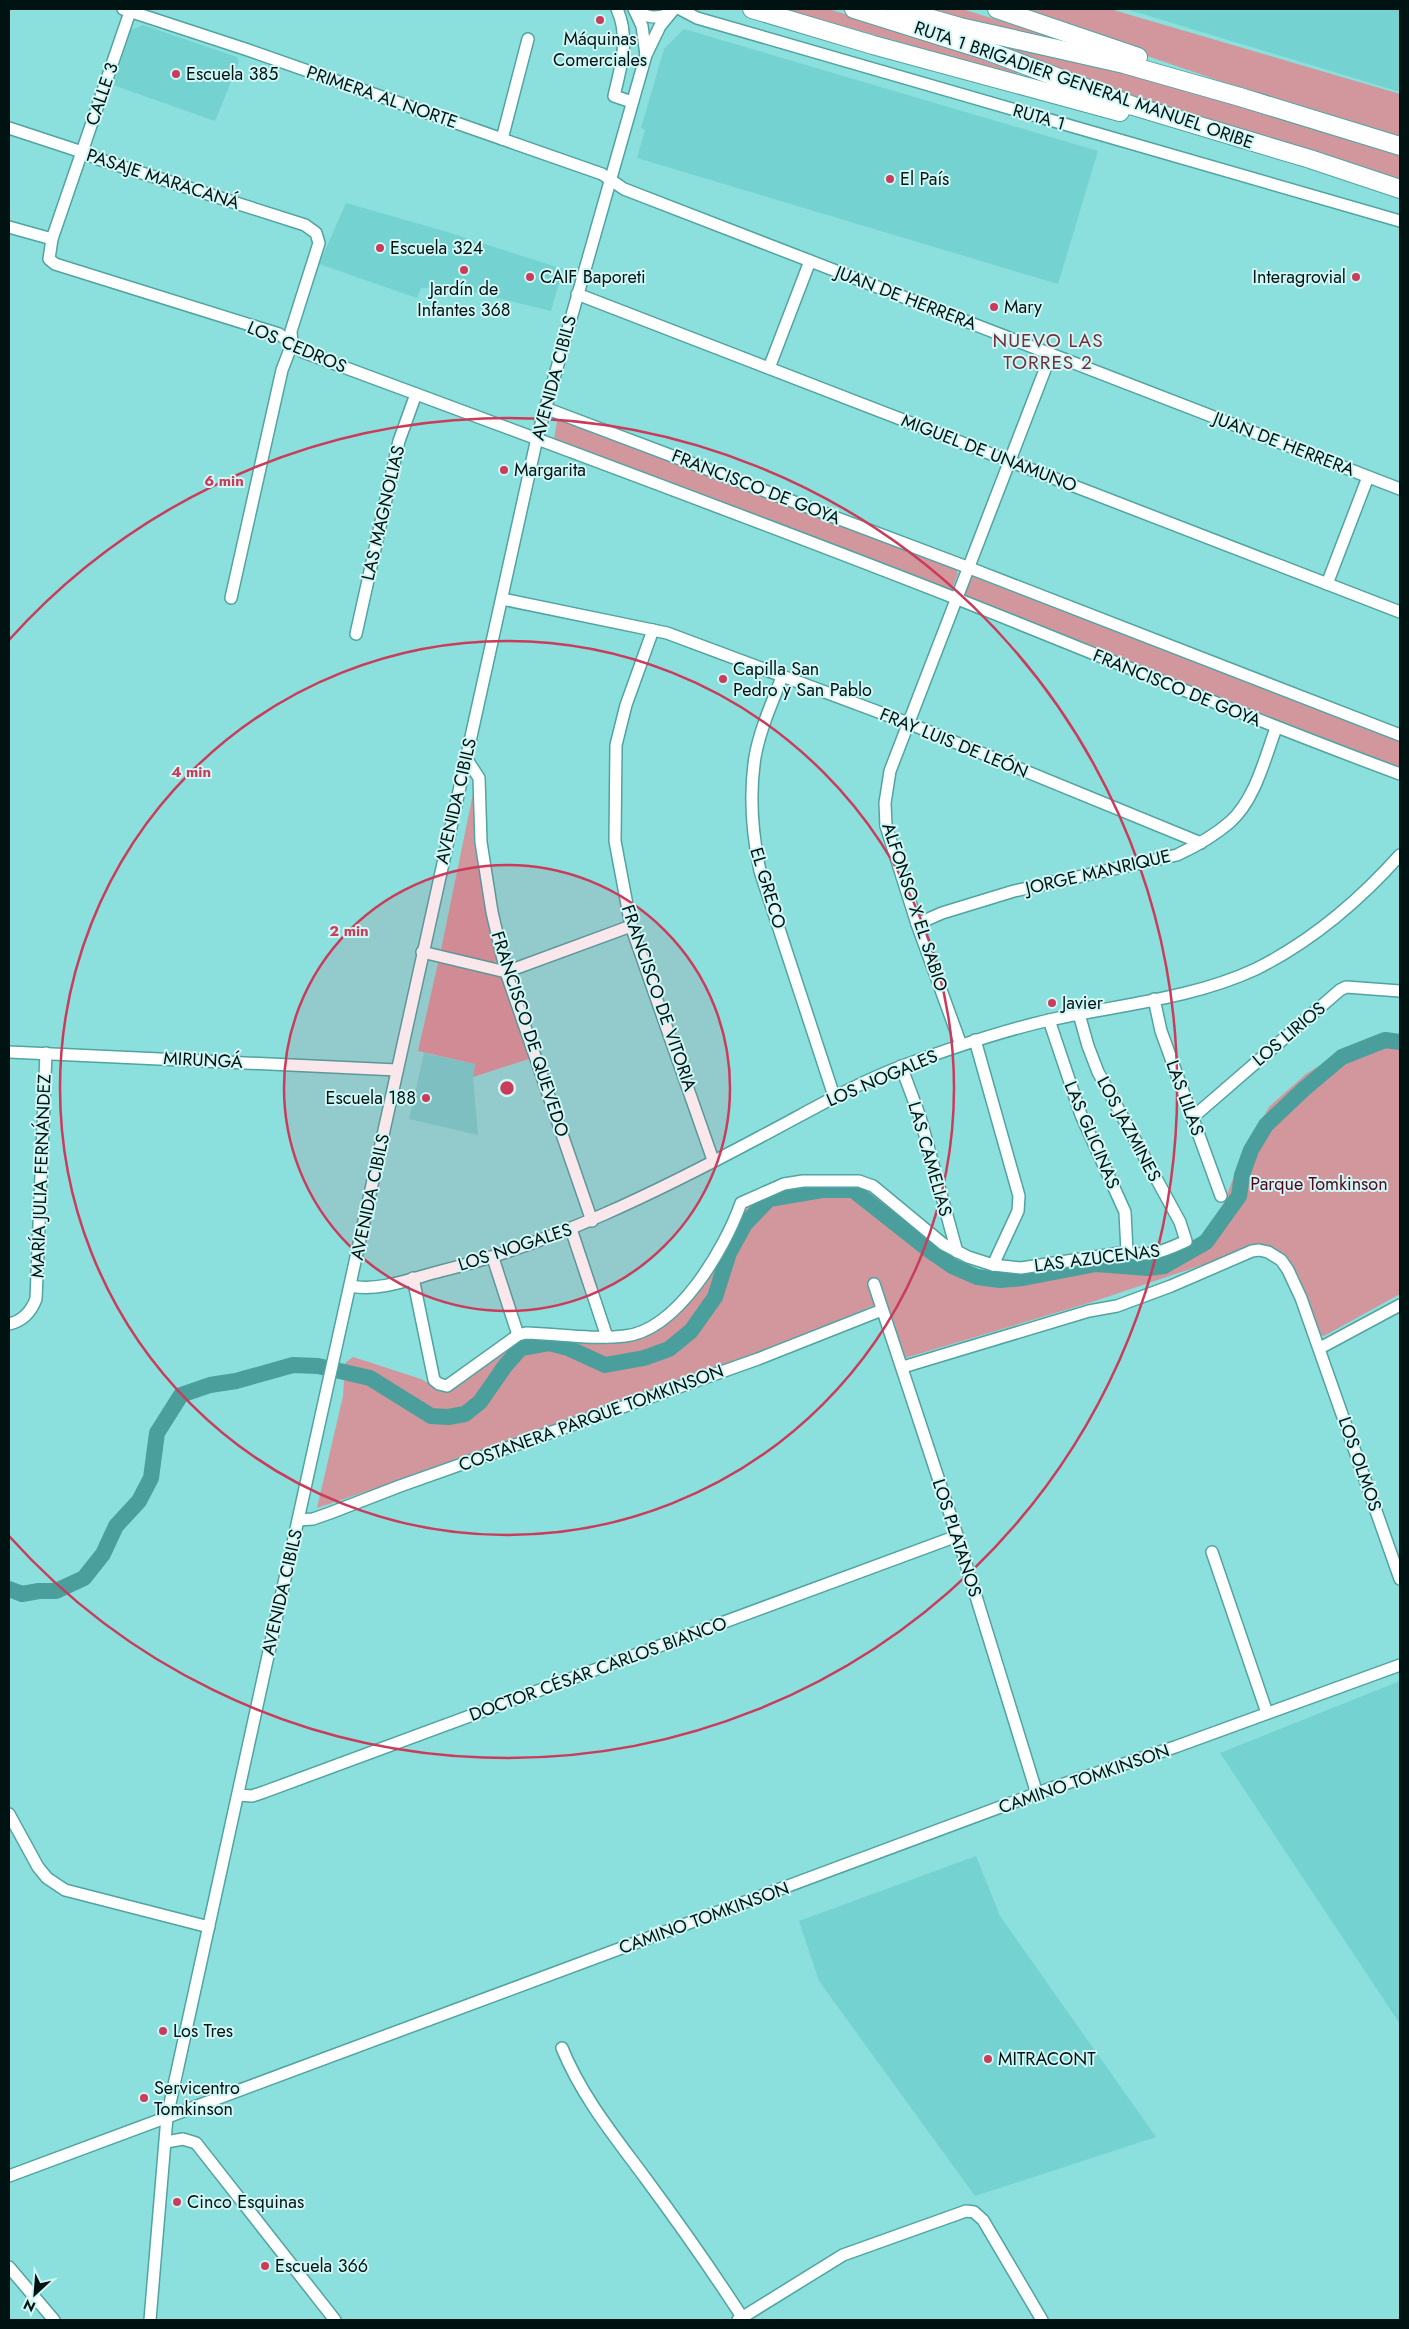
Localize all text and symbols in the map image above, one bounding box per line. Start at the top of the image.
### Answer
marker: Máquinas Comerciales [594,14,606,26]
street label: RUTA 1 BRIGADIER GENERAL MANUEL ORIBE [911,17,1257,153]
place label: Máquinas Comerciales [553,26,647,73]
street label: CALLE 3 [79,59,125,129]
street label: PRIMERA AL NORTE [303,59,461,135]
place label: Escuela 385 [186,61,278,87]
marker: Escuela 385 [170,68,182,80]
street label: RUTA 1 [1010,99,1068,135]
street label: PASAJE MARACANÁ [83,142,243,216]
place label: El País [900,166,949,192]
marker: El País [884,173,896,185]
place label: Escuela 324 [390,235,483,261]
marker: Escuela 324 [374,242,386,254]
street label: JUAN DE HERRERA [830,258,980,337]
marker: Jardín de Infantes 368 [458,264,470,276]
place label: CAIF Baporeti [540,264,646,290]
place label: Interagrovial [1253,264,1346,290]
marker: CAIF Baporeti [524,271,536,283]
marker: Interagrovial [1350,271,1362,283]
place label: Jardín de Infantes 368 [417,276,511,323]
place label: Mary [1004,294,1042,320]
marker: Mary [988,301,1000,313]
street label: AVENIDA CIBILS [525,313,583,443]
street label: LOS CEDROS [243,314,351,380]
district label: NUEVO LAS TORRES 2 [992,327,1104,376]
street label: JUAN DE HERRERA [1208,404,1358,483]
street label: MIGUEL DE UNAMUNO [897,407,1081,499]
street label: LAS MAGNOLIAS [355,443,411,583]
street label: FRANCISCO DE GOYA [668,443,844,531]
place label: Margarita [514,457,586,483]
marker: Margarita [498,464,510,476]
text: 6 min [204,470,244,492]
street label: FRANCISCO DE GOYA [1089,642,1265,734]
place label: Capilla San Pedro y San Pablo [733,656,872,703]
marker: Capilla San Pedro y San Pablo [717,673,729,685]
street label: FRAY LUIS DE LEÓN [876,701,1032,785]
street label: AVENIDA CIBILS [429,735,483,866]
text: 4 min [171,761,211,783]
street label: ALFONSO X EL SABIO [875,819,955,995]
street label: JORGE MANRIQUE [1021,843,1173,902]
street label: EL GRECO [743,844,793,932]
street label: FRANCISCO DE VITORIA [615,901,703,1095]
text: 2 min [329,920,369,942]
street label: FRANCISCO DE QUEVEDO [484,928,576,1140]
place label: Javier [1060,990,1104,1016]
street label: LOS LIRIOS [1247,996,1331,1072]
marker: Javier [1046,997,1058,1009]
street label: LOS NOGALES [822,1043,942,1113]
street label: MIRUNGÁ [163,1045,244,1075]
street label: LAS LILAS [1159,1057,1211,1140]
street label: LOS JAZMINES [1090,1072,1168,1186]
street label: MARÍA JULIA FERNÁNDEZ [24,1073,58,1279]
street label: LAS GLICINAS [1058,1077,1126,1193]
centre of rings [498,1079,516,1097]
place label: Escuela 188 [326,1085,416,1111]
marker: Escuela 188 [420,1092,432,1104]
street label: LAS CAMELIAS [901,1098,959,1220]
street label: AVENIDA CIBILS [344,1131,396,1262]
park label: Parque Tomkinson [1250,1171,1388,1197]
street label: LOS NOGALES [455,1216,575,1278]
street label: LAS AZUCENAS [1033,1237,1162,1279]
street label: COSTANERA PARQUE TOMKINSON [455,1358,727,1478]
street label: LOS OLMOS [1332,1413,1388,1515]
street label: LOS PLATANOS [926,1476,988,1600]
street label: AVENIDA CIBILS [255,1526,309,1657]
street label: DOCTOR CÉSAR CARLOS BIANCO [465,1610,731,1728]
street label: CAMINO TOMKINSON [995,1738,1173,1820]
street label: CAMINO TOMKINSON [615,1875,793,1961]
place label: Los Tres [173,2018,233,2044]
marker: Los Tres [157,2025,169,2037]
place label: MITRACONT [998,2046,1096,2072]
marker: MITRACONT [982,2053,994,2065]
place label: Servicentro Tomkinson [154,2075,240,2122]
marker: Servicentro Tomkinson [138,2092,150,2104]
place label: Cinco Esquinas [187,2189,304,2215]
marker: Cinco Esquinas [171,2196,183,2208]
place label: Escuela 366 [275,2253,368,2279]
marker: Escuela 366 [259,2260,271,2272]
north arrow [10,2269,60,2319]
text: N [20,2294,39,2317]

